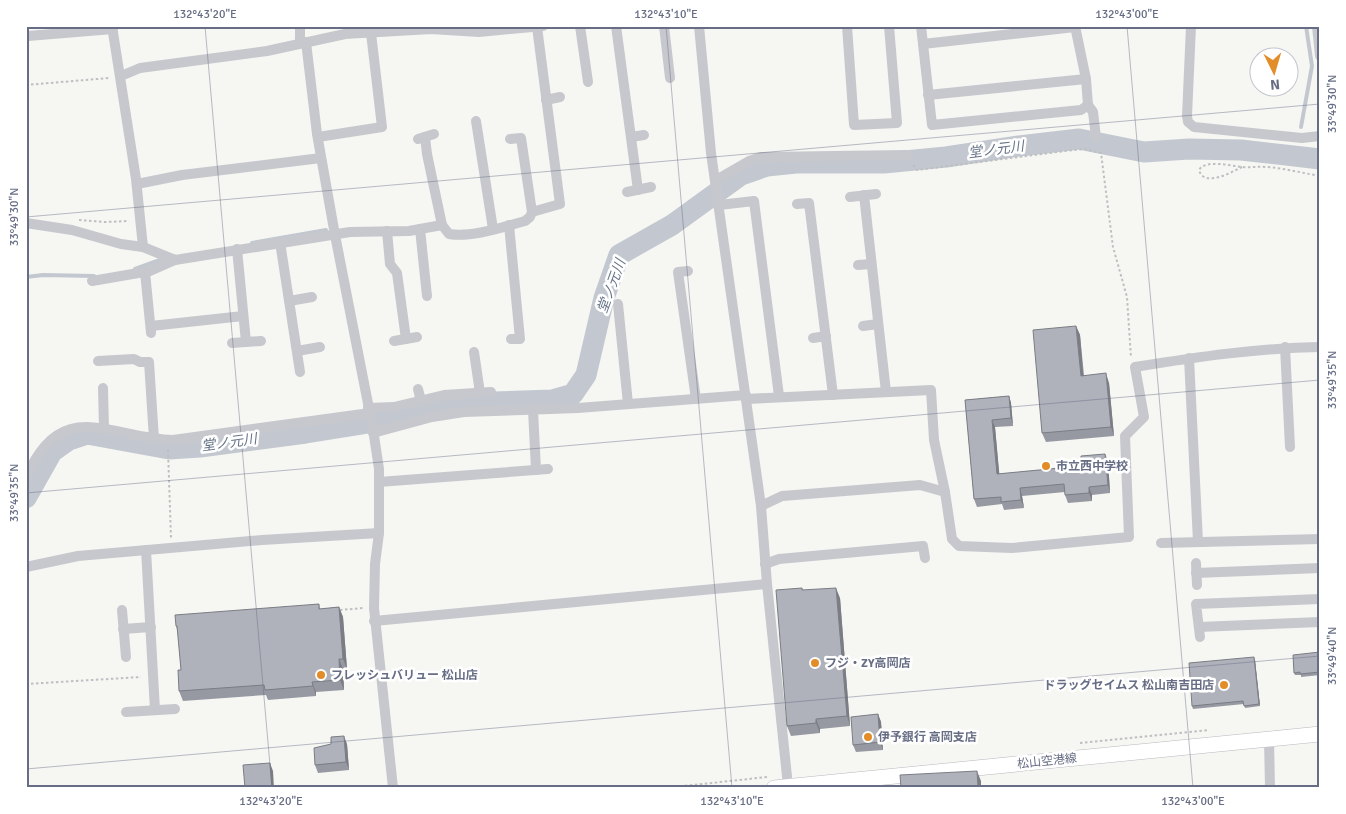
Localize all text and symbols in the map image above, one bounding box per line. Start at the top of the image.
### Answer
text: 132°43'20"E [173,7,237,22]
text: 132°43'10"E [634,7,698,22]
text: 132°43'00"E [1095,7,1159,22]
north arrow [1248,48,1298,98]
text: 33°49'30"N [1325,75,1340,133]
text: N [1269,76,1281,93]
water label: 堂ノ元川 [967,137,1027,161]
text: 33°49'30"N [7,188,22,246]
water label: 堂ノ元川 [594,255,630,315]
text: 33°49'35"N [1325,351,1340,409]
water label: 堂ノ元川 [200,430,260,455]
place label: 市立西中学校 [1056,459,1128,474]
marker: 市立西中学校 [1040,460,1052,472]
text: 33°49'35"N [7,464,22,522]
text: 33°49'40"N [1325,627,1340,685]
place label: フジ・ZY高岡店 [825,656,910,671]
marker: フジ・ZY高岡店 [809,657,821,669]
place label: フレッシュバリュー 松山店 [331,668,478,683]
marker: フレッシュバリュー 松山店 [315,669,327,681]
place label: ドラッグセイムス 松山南吉田店 [1044,678,1214,693]
marker: ドラッグセイムス 松山南吉田店 [1218,679,1230,691]
place label: 伊予銀行 高岡支店 [878,730,977,745]
marker: 伊予銀行 高岡支店 [862,731,874,743]
street label: 松山空港線 [1016,751,1078,772]
text: 132°43'20"E [239,794,303,809]
text: 132°43'10"E [700,794,764,809]
text: 132°43'00"E [1161,794,1225,809]

